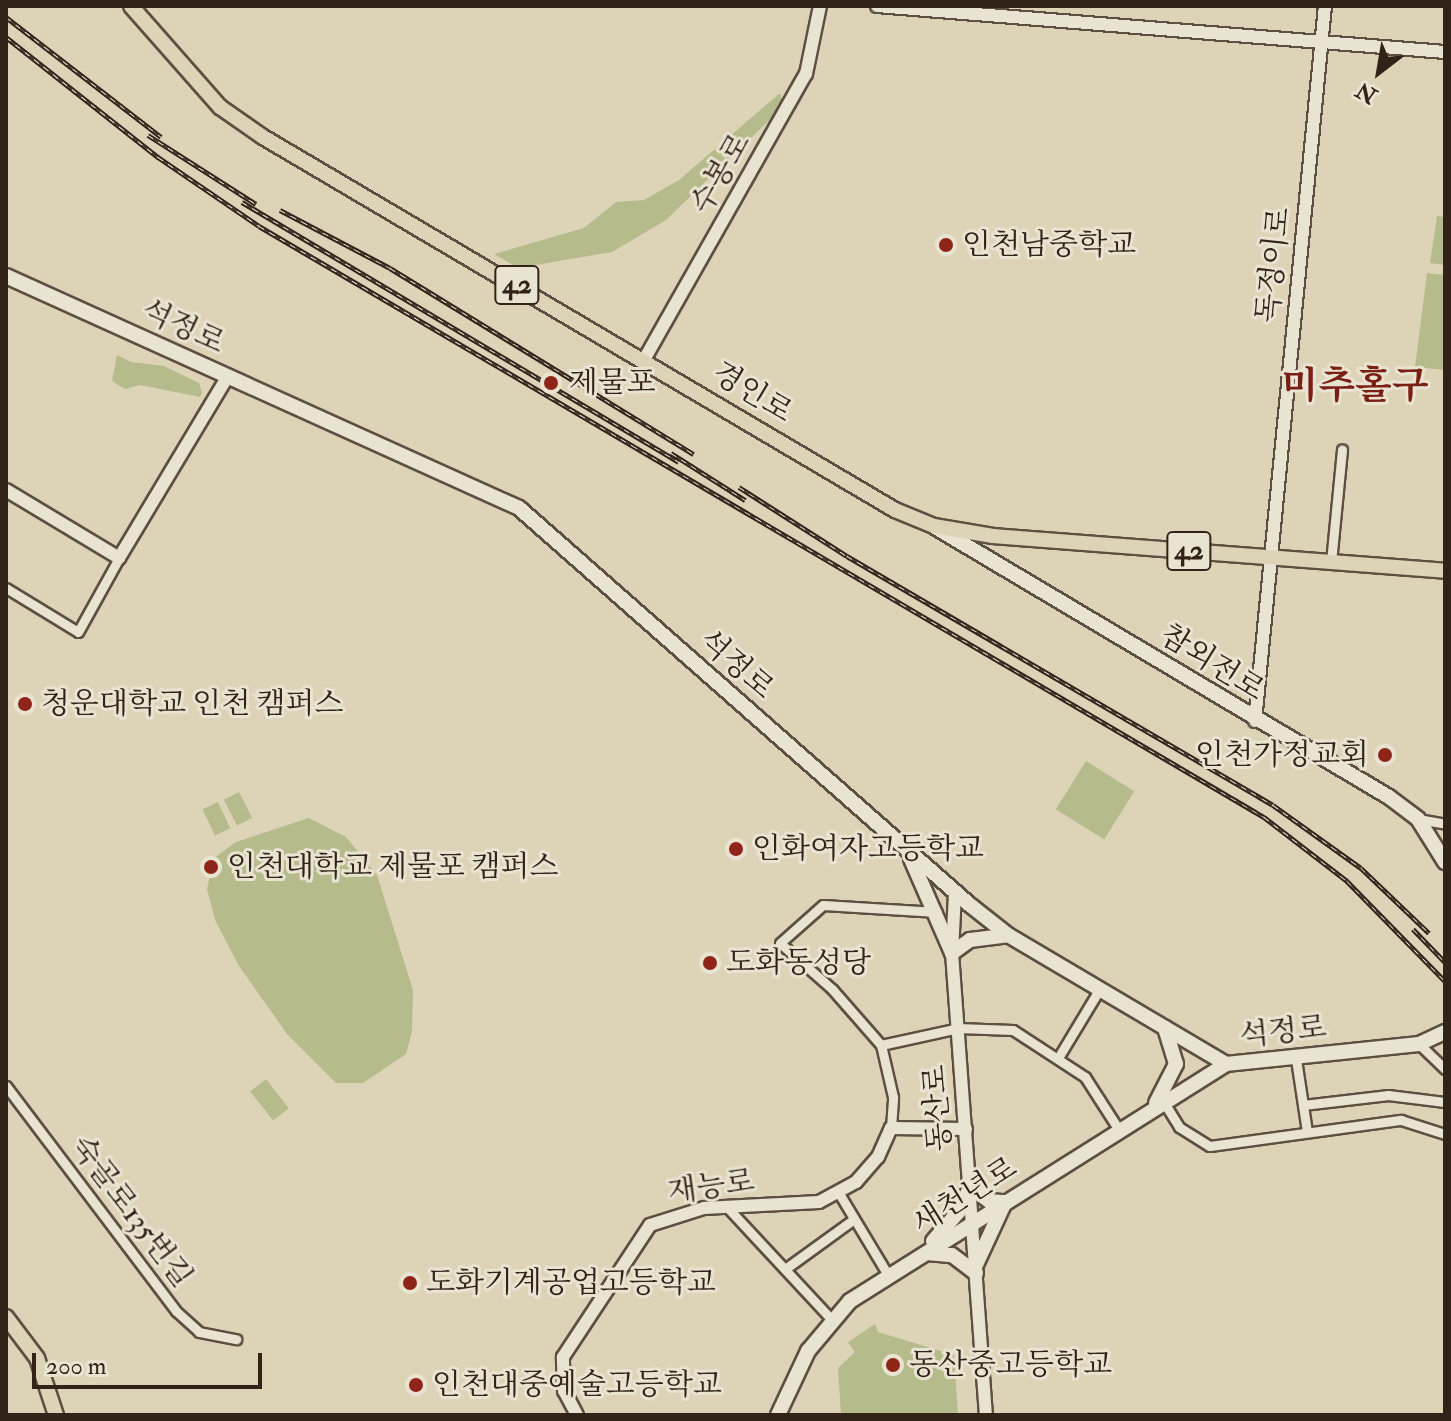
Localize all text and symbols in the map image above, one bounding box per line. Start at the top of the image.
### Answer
north arrow [1339,32,1419,112]
text: N [1351,76,1382,110]
street label: 수봉로 [684,127,758,221]
street label: 독정이로 [1250,205,1298,325]
place label: 인천남중학교 [962,227,1136,263]
marker: 인천남중학교 [937,236,955,254]
road number: 42 [493,261,541,309]
street label: 석정로 [136,292,230,362]
street label: 경인로 [705,355,799,431]
district label: 미추홀구 [1282,364,1428,410]
place label: 제물포 [569,365,656,401]
marker: 제물포 [540,372,562,394]
road number: 42 [1165,527,1213,575]
street label: 참외전로 [1153,617,1271,709]
street label: 석정로 [691,623,781,707]
place label: 청운대학교 인천 캠퍼스 [41,686,343,722]
marker: 청운대학교 인천 캠퍼스 [16,695,34,713]
place label: 인천가정교회 [1195,737,1369,773]
marker: 인천가정교회 [1376,746,1394,764]
place label: 인화여자고등학교 [752,831,984,867]
marker: 인화여자고등학교 [727,840,745,858]
place label: 인천대학교 제물포 캠퍼스 [227,849,558,885]
marker: 인천대학교 제물포 캠퍼스 [202,858,220,876]
place label: 도화동성당 [726,945,871,981]
marker: 도화동성당 [701,954,719,972]
street label: 석정로 [1238,1010,1328,1054]
street label: 동산로 [917,1063,959,1153]
street label: 숙골로135번길 [62,1129,200,1295]
street label: 새천년로 [906,1150,1024,1242]
street label: 재능로 [665,1163,757,1211]
place label: 도화기계공업고등학교 [426,1265,716,1301]
marker: 도화기계공업고등학교 [401,1274,419,1292]
scale bar [36,1337,266,1387]
place label: 동산중고등학교 [909,1347,1112,1383]
text: 200 m [46,1351,106,1382]
marker: 동산중고등학교 [884,1356,902,1374]
place label: 인천대중예술고등학교 [432,1367,722,1403]
marker: 인천대중예술고등학교 [407,1376,425,1394]

